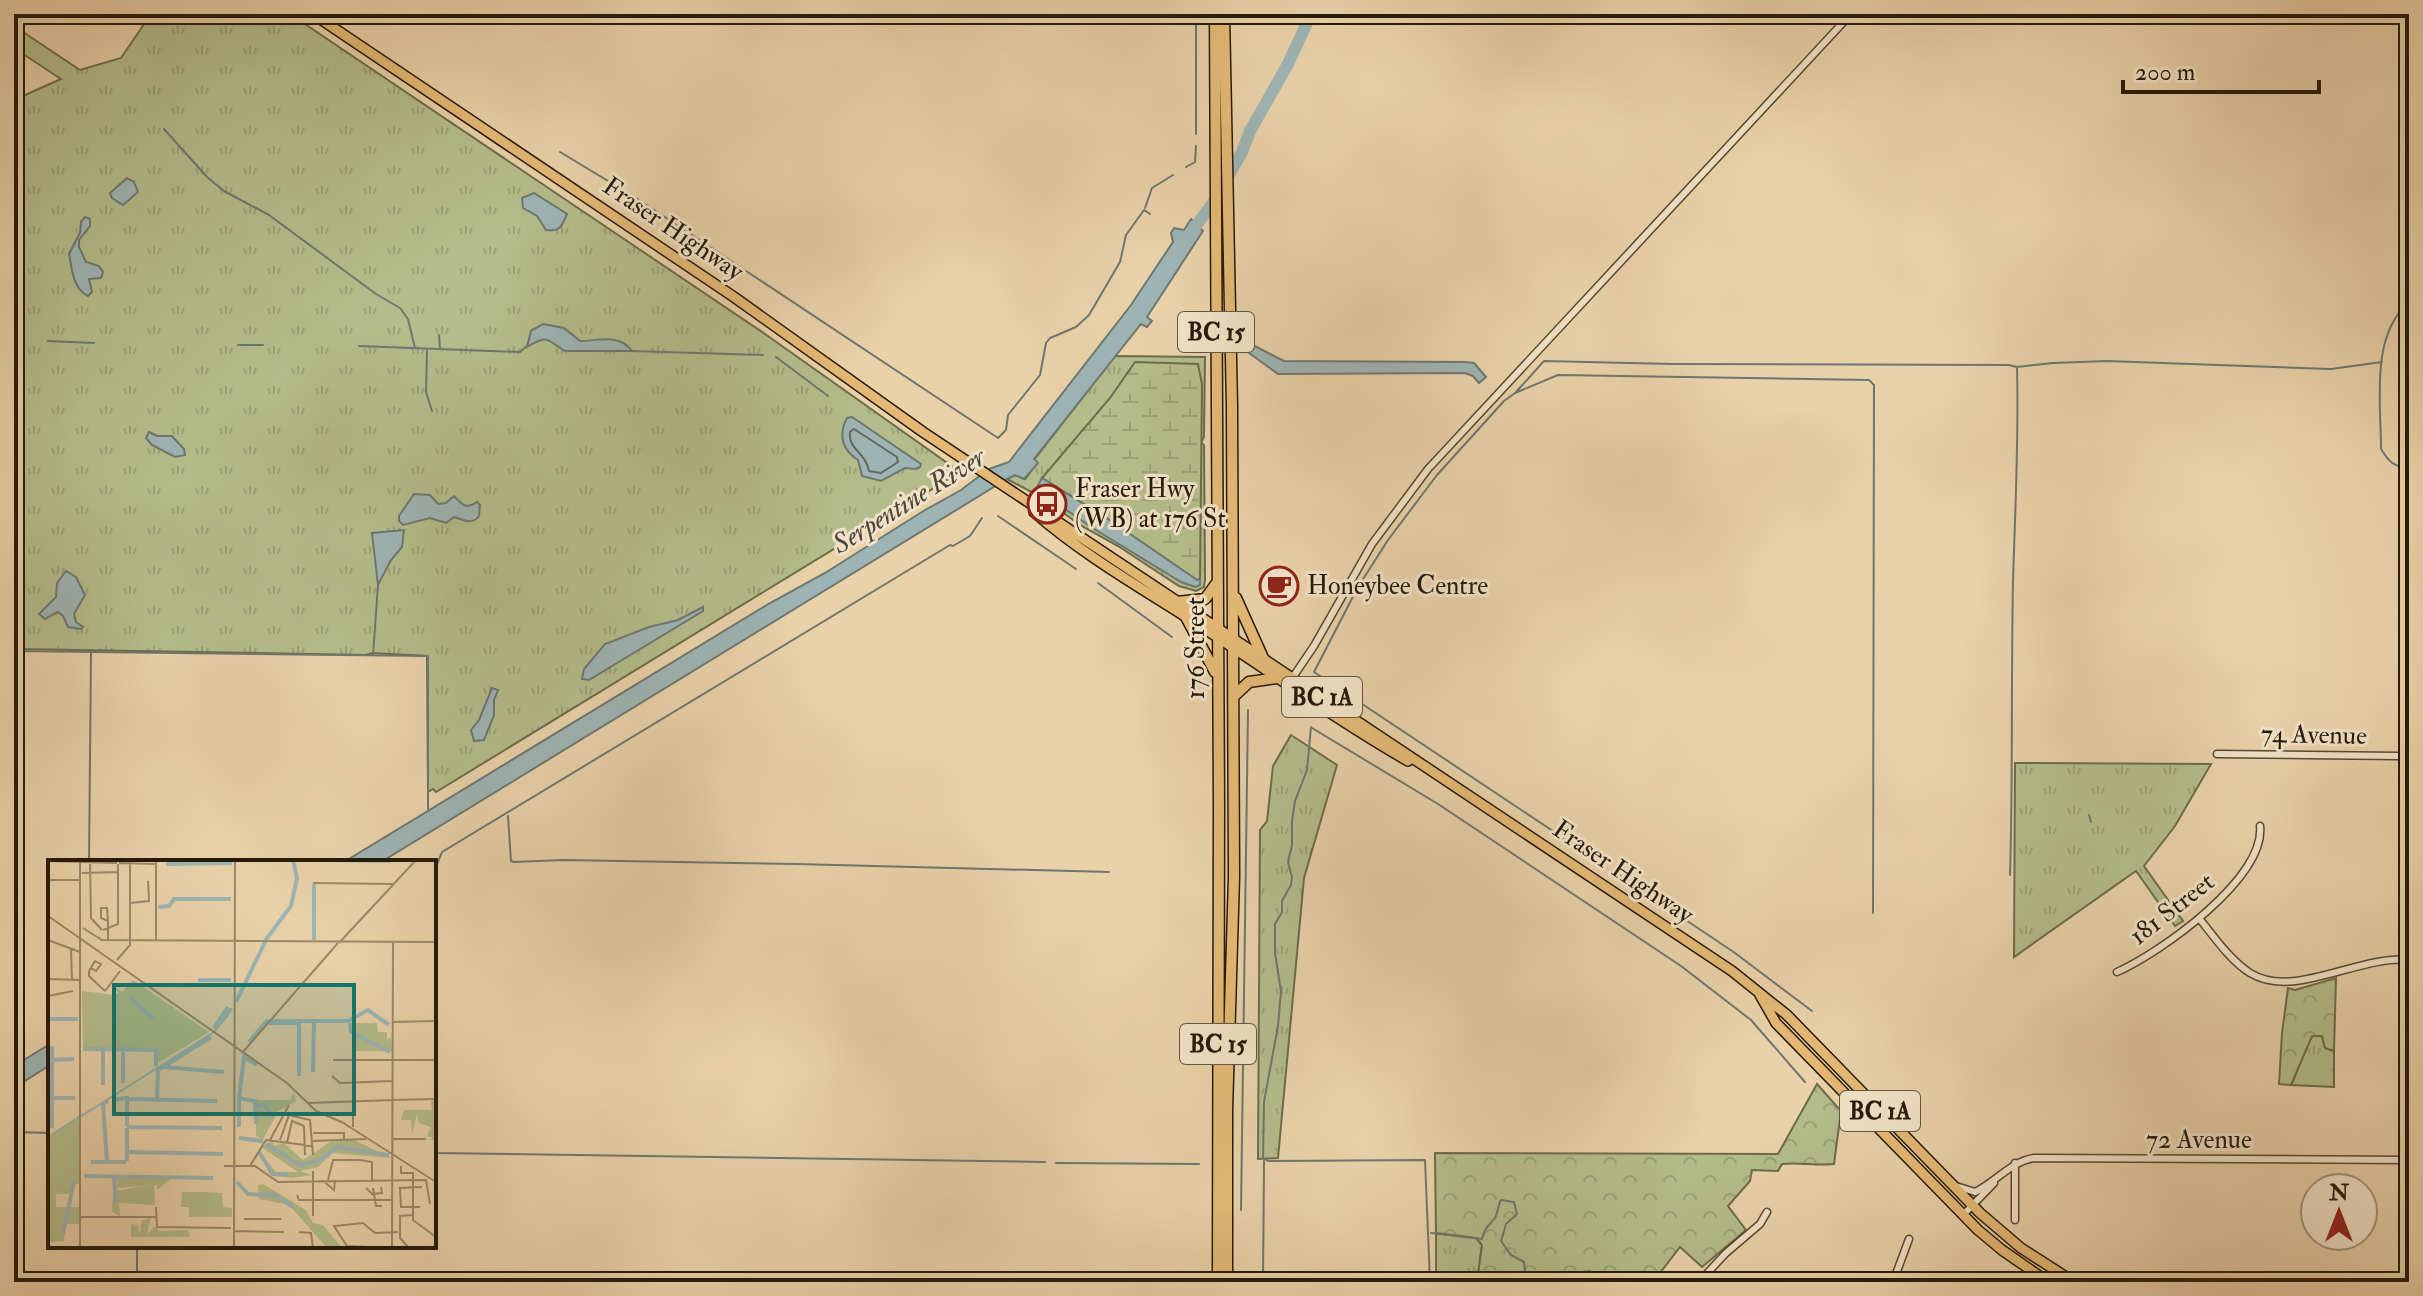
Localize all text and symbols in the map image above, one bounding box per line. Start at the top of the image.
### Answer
scale bar [2123,44,2319,94]
text: 200 m [2135,57,2196,88]
street label: Fraser Highway [596,170,750,288]
road number: BC 15 [1178,312,1254,352]
water label: Serpentine River [825,439,993,563]
place label: Fraser Hwy (WB) at 176 St [1075,473,1226,535]
bus stop icon: Fraser Hwy (WB) at 176 St [1026,483,1068,525]
cafe icon: Honeybee Centre [1258,565,1300,607]
place label: Honeybee Centre [1307,570,1488,602]
street label: 176 Street [1180,597,1212,699]
road number: BC 1A [1282,677,1362,717]
street label: 74 Avenue [2261,718,2367,752]
street label: Fraser Highway [1546,813,1700,931]
inset map [48,860,436,1248]
street label: 181 Street [2123,866,2221,952]
road number: BC 15 [1180,1024,1256,1064]
road number: BC 1A [1840,1091,1920,1131]
street label: 72 Avenue [2146,1124,2252,1156]
north arrow [2299,1172,2379,1252]
text: N [2328,1179,2349,1207]

